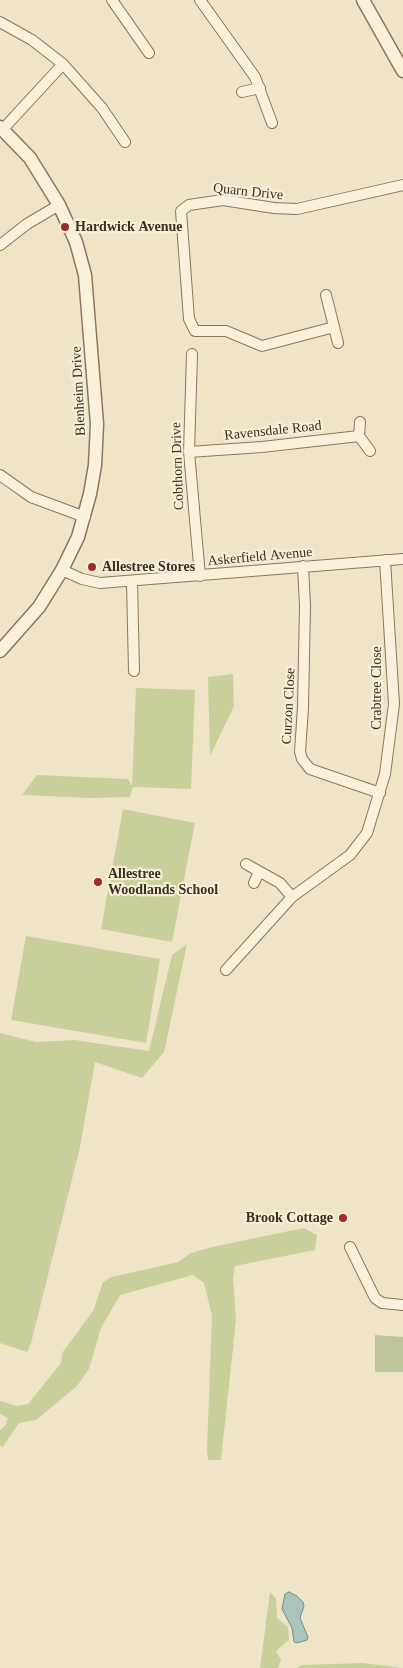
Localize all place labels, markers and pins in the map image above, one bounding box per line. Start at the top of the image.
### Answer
place label: Hardwick Avenue [75,219,182,235]
marker: Hardwick Avenue [59,221,71,233]
place label: Allestree Stores [102,559,195,575]
marker: Allestree Stores [86,561,98,573]
place label: Allestree Woodlands School [108,866,218,899]
marker: Allestree Woodlands School [92,876,104,888]
place label: Brook Cottage [246,1210,333,1226]
marker: Brook Cottage [337,1212,349,1224]

